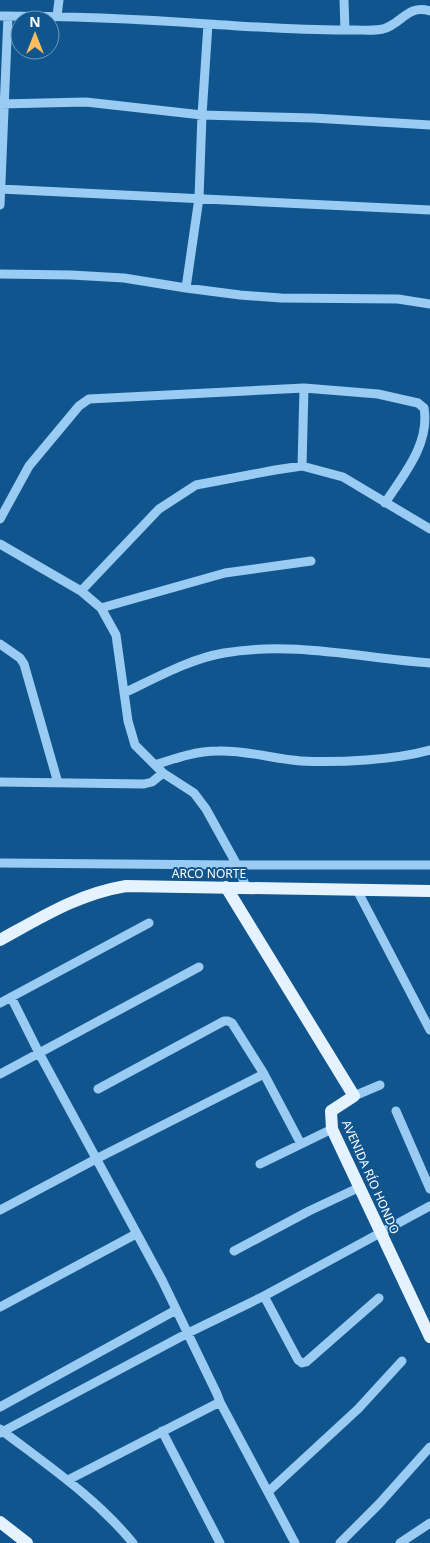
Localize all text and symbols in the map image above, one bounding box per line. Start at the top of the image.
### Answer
north arrow [10,10,60,60]
text: N [29,12,41,31]
street label: ARCO NORTE [172,865,246,882]
street label: AVENIDA RÍO HONDO [338,1117,404,1237]

